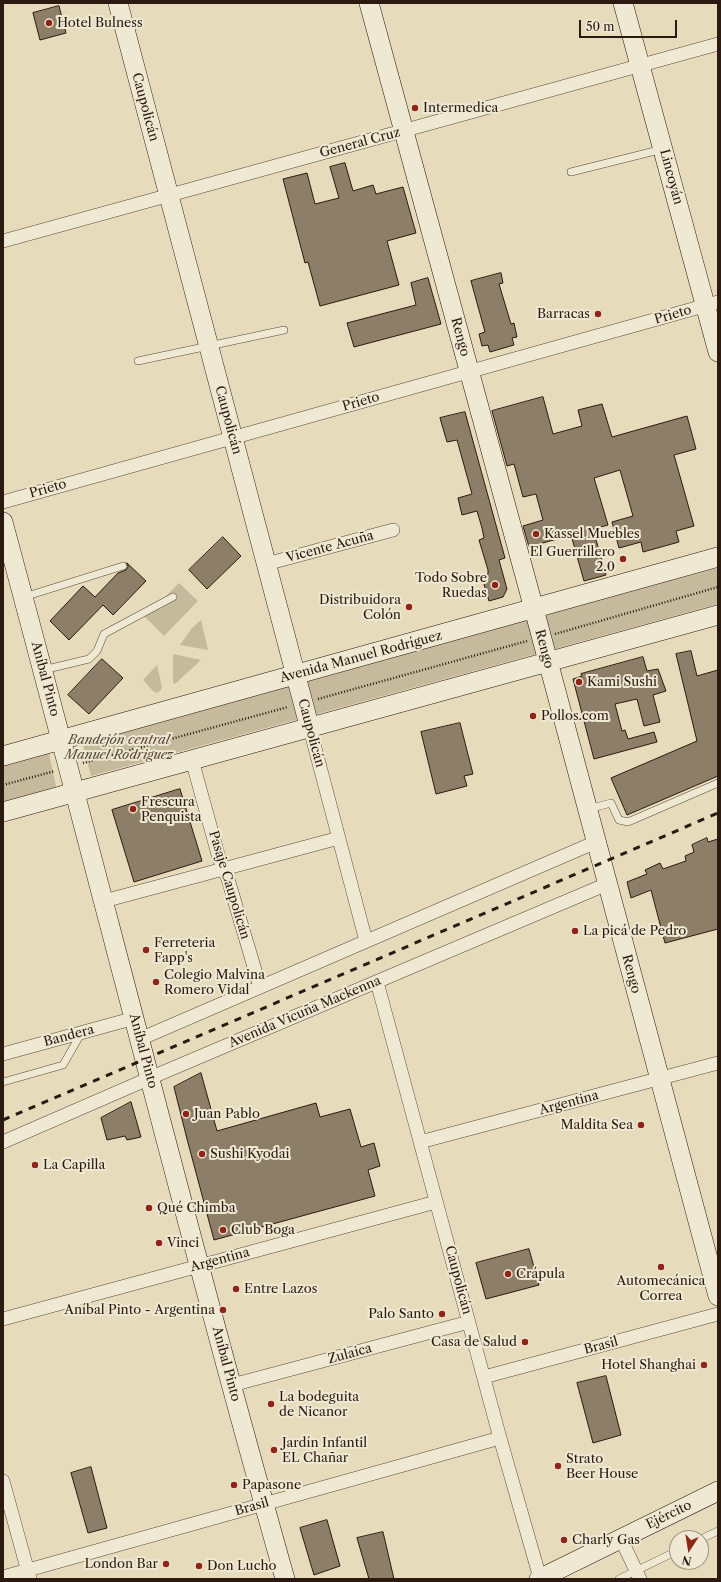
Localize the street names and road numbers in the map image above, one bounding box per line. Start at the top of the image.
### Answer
street label: Caupolicán [128,71,162,143]
street label: General Cruz [318,125,402,161]
street label: Lincoyán [656,147,686,207]
street label: Prieto [653,302,693,328]
street label: Rengo [447,316,473,358]
street label: Caupolicán [211,384,245,456]
street label: Prieto [341,389,381,415]
street label: Prieto [28,476,68,502]
street label: Vicente Acuña [285,528,375,566]
street label: Avenida Manuel Rodríguez [278,628,444,686]
street label: Rengo [531,628,557,670]
street label: Aníbal Pinto [28,640,62,718]
street label: Caupolicán [294,697,328,769]
street label: Pasaje Caupolicán [205,829,253,941]
street label: Rengo [618,953,644,995]
street label: Avenida Vicuña Mackenna [227,973,383,1051]
street label: Aníbal Pinto [126,1012,160,1090]
street label: Bandera [42,1022,96,1050]
street label: Argentina [538,1088,600,1118]
street label: Caupolicán [441,1244,475,1316]
street label: Argentina [189,1245,251,1275]
street label: Aníbal Pinto [209,1325,243,1403]
street label: Brasil [582,1334,620,1358]
street label: Zulaica [326,1341,374,1367]
street label: Brasil [233,1495,271,1519]
street label: Ejército [644,1497,694,1533]

